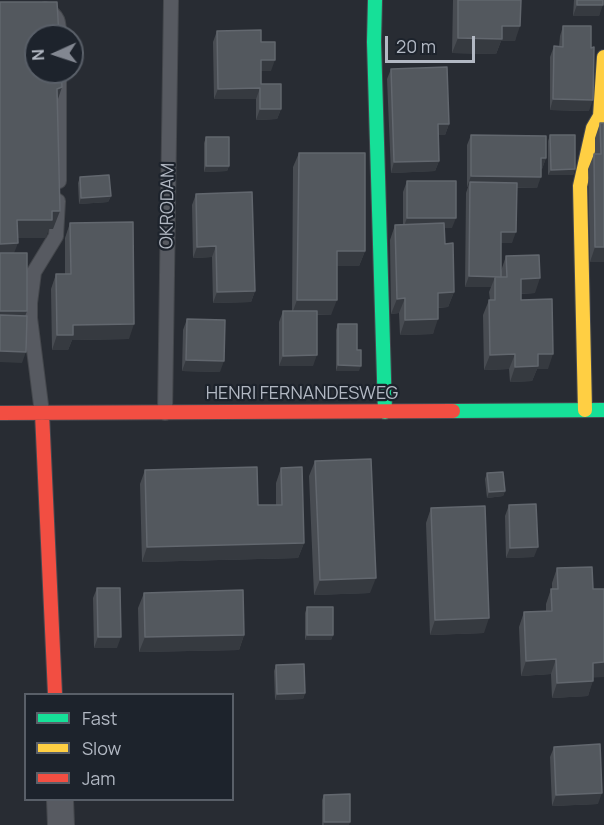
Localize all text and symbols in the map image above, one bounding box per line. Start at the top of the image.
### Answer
north arrow [24,24,84,84]
scale bar [388,24,478,62]
text: 20 m [396,34,436,58]
text: N [27,49,49,61]
street label: OKRODAM [156,163,180,249]
street label: HENRI FERNANDESWEG [206,383,398,405]
legend [24,693,234,801]
text: Fast [82,706,117,730]
text: Slow [82,736,121,760]
text: Jam [82,766,116,790]

